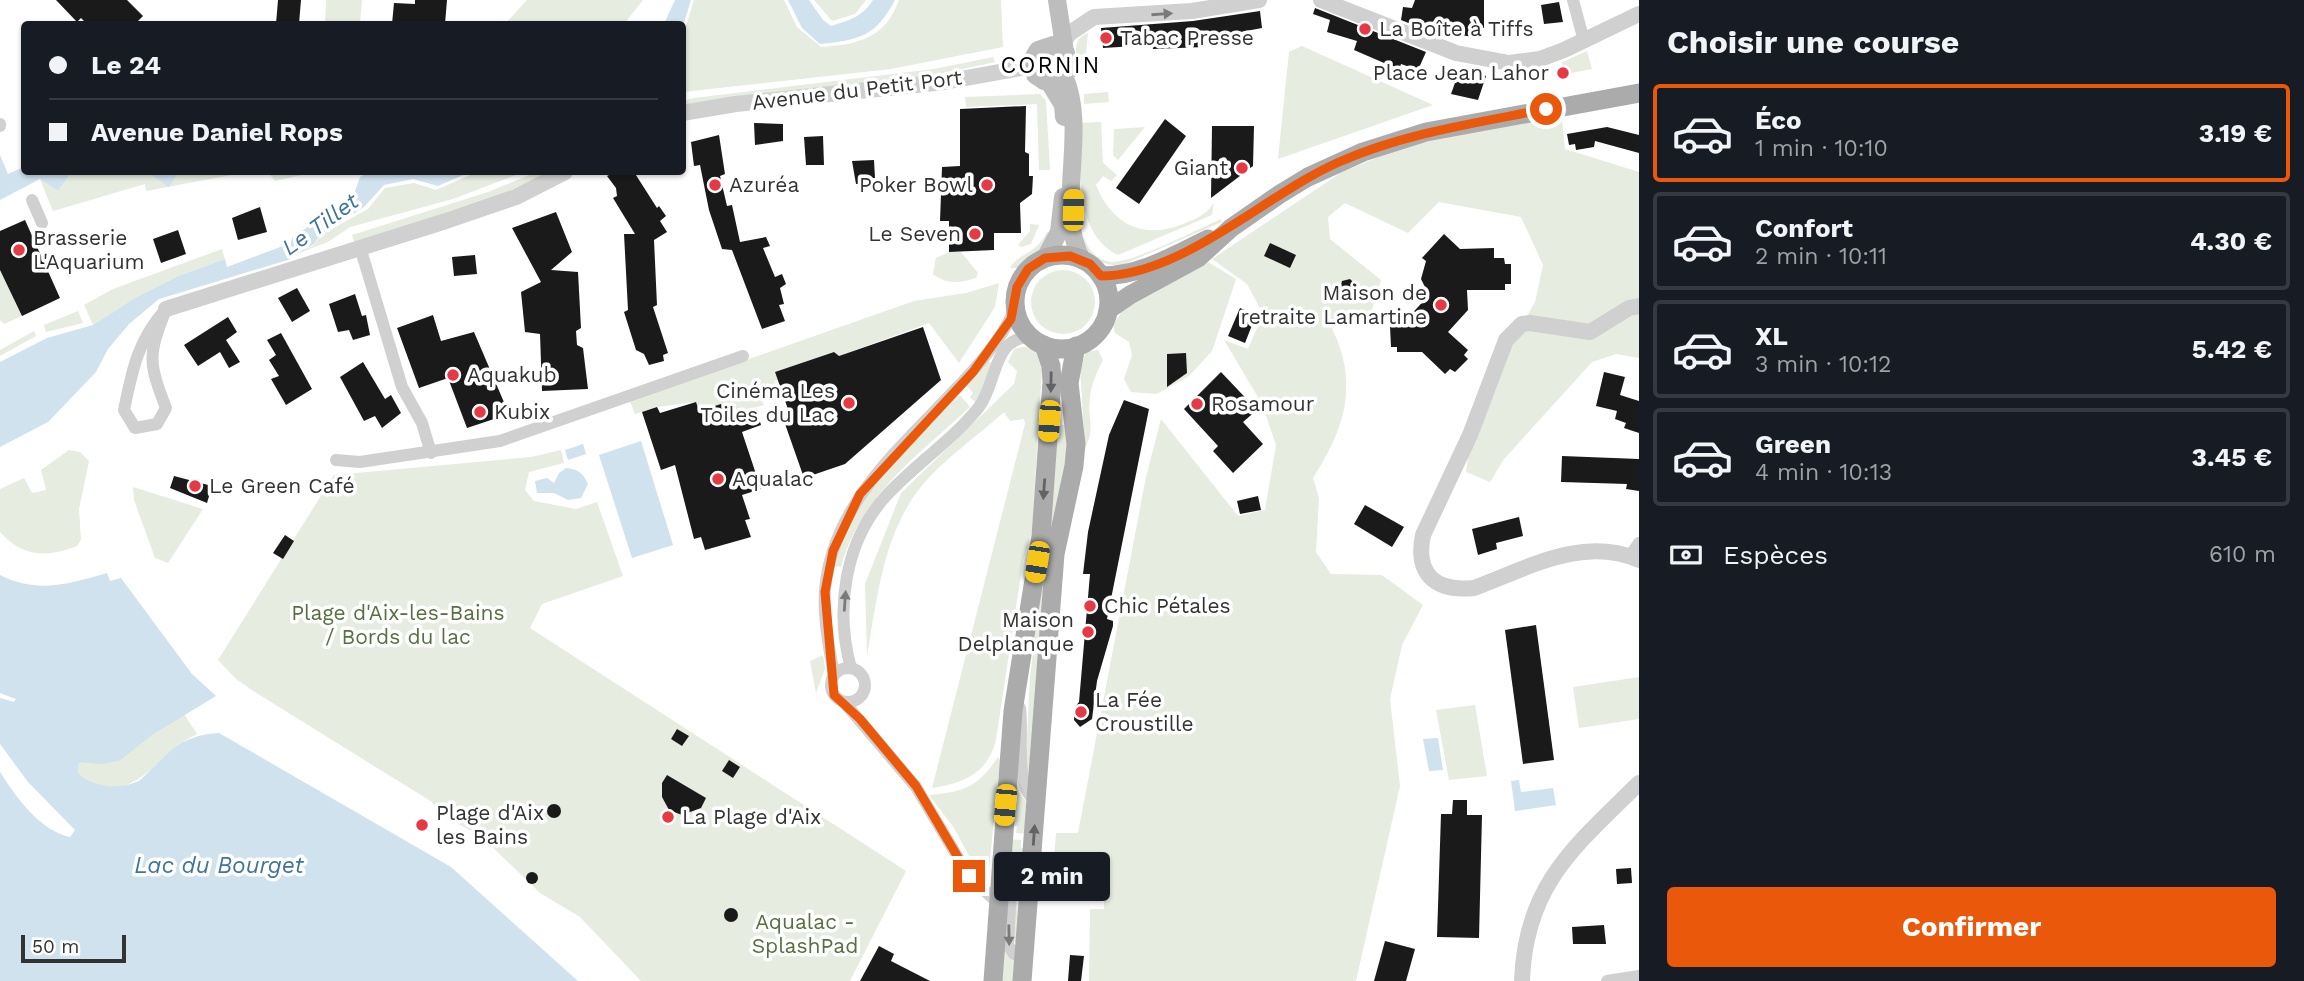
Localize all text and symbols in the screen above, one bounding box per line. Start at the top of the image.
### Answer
one-way arrow [1151,8,1173,19]
place label: La Boîte à Tiffs [1379,16,1534,41]
marker: La Boîte à Tiffs [1357,21,1373,37]
text: Choisir une course [1667,23,1959,61]
place label: Tabac Presse [1120,25,1254,50]
marker: Tabac Presse [1098,30,1114,46]
text: Le 24 [91,50,161,80]
district label: CORNIN [1001,52,1101,79]
place label: Place Jean Lahor [1373,60,1549,85]
street label: Avenue du Petit Port [750,64,964,115]
marker: Place Jean Lahor [1555,65,1571,81]
route start [1530,93,1562,125]
icon: car [1671,102,1734,165]
text: Éco [1755,105,1802,135]
text: Avenue Daniel Rops [91,117,343,147]
text: 3.19 € [2199,118,2272,148]
text: 1 min · 10:10 [1755,135,1888,162]
place label: Giant [1174,155,1228,180]
marker: Giant [1234,160,1250,176]
place label: Azuréa [729,172,799,197]
place label: Poker Bowl [859,172,974,197]
marker: Azuréa [707,177,723,193]
marker: Poker Bowl [979,177,995,193]
water label: Le Tillet [277,187,364,261]
car [1063,189,1084,231]
icon: car [1671,210,1734,273]
text: Confort [1755,213,1853,243]
place label: Le Seven [868,221,961,246]
place label: Brasserie L'Aquarium [33,225,145,274]
marker: Le Seven [967,226,983,242]
text: 4.30 € [2190,226,2272,256]
marker: Brasserie L'Aquarium [11,242,27,258]
text: 2 min · 10:11 [1755,243,1887,270]
place label: Maison de retraite Lamartine [1241,280,1427,329]
marker: Maison de retraite Lamartine [1433,297,1449,313]
icon: car [1671,318,1734,381]
text: XL [1755,321,1788,351]
text: 5.42 € [2192,334,2272,364]
text: 3 min · 10:12 [1755,351,1891,378]
place label: Aquakub [467,362,557,387]
marker: Aquakub [445,367,461,383]
one-way arrow [1045,371,1057,393]
place label: Cinéma Les Toiles du Lac [700,378,835,427]
place label: Rosamour [1211,391,1315,416]
marker: Cinéma Les Toiles du Lac [841,395,857,411]
marker: Rosamour [1189,396,1205,412]
place label: Kubix [494,399,550,424]
car [1038,399,1061,443]
marker: Kubix [472,404,488,420]
icon: car [1671,426,1734,489]
text: Green [1755,429,1831,459]
text: 3.45 € [2192,442,2272,472]
text: 4 min · 10:13 [1755,459,1892,486]
place label: Aqualac [732,466,814,491]
marker: Aqualac [710,471,726,487]
place label: Le Green Café [209,473,355,498]
marker: Le Green Café [187,478,203,494]
one-way arrow [1038,478,1049,500]
icon: cash [1667,536,1705,574]
car [1024,540,1051,584]
text: Espèces [1723,540,1828,570]
text: 610 m [2209,541,2276,568]
one-way arrow [839,590,850,612]
place label: Chic Pétales [1104,593,1231,618]
marker: Chic Pétales [1082,598,1098,614]
park label: Plage d'Aix-les-Bains / Bords du lac [291,600,505,649]
place label: Maison Delplanque [958,607,1074,656]
marker: Maison Delplanque [1080,624,1096,640]
place label: La Fée Croustille [1095,687,1194,736]
marker: La Fée Croustille [1073,704,1089,720]
car [993,783,1018,827]
place label: Plage d'Aix les Bains [436,800,544,849]
place label: La Plage d'Aix [682,804,821,829]
marker: La Plage d'Aix [660,809,676,825]
marker: Plage d'Aix les Bains [414,817,430,833]
one-way arrow [1029,824,1040,846]
water label: Lac du Bourget [134,852,304,879]
callout: 2 min [993,852,1109,900]
route end [953,860,985,892]
text: 2 min [1021,863,1083,890]
button: Confirmer [1667,887,2276,967]
park label: Aqualac - SplashPad [752,909,858,958]
one-way arrow [1004,924,1015,946]
scale bar [21,932,126,964]
text: 50 m [32,935,79,958]

